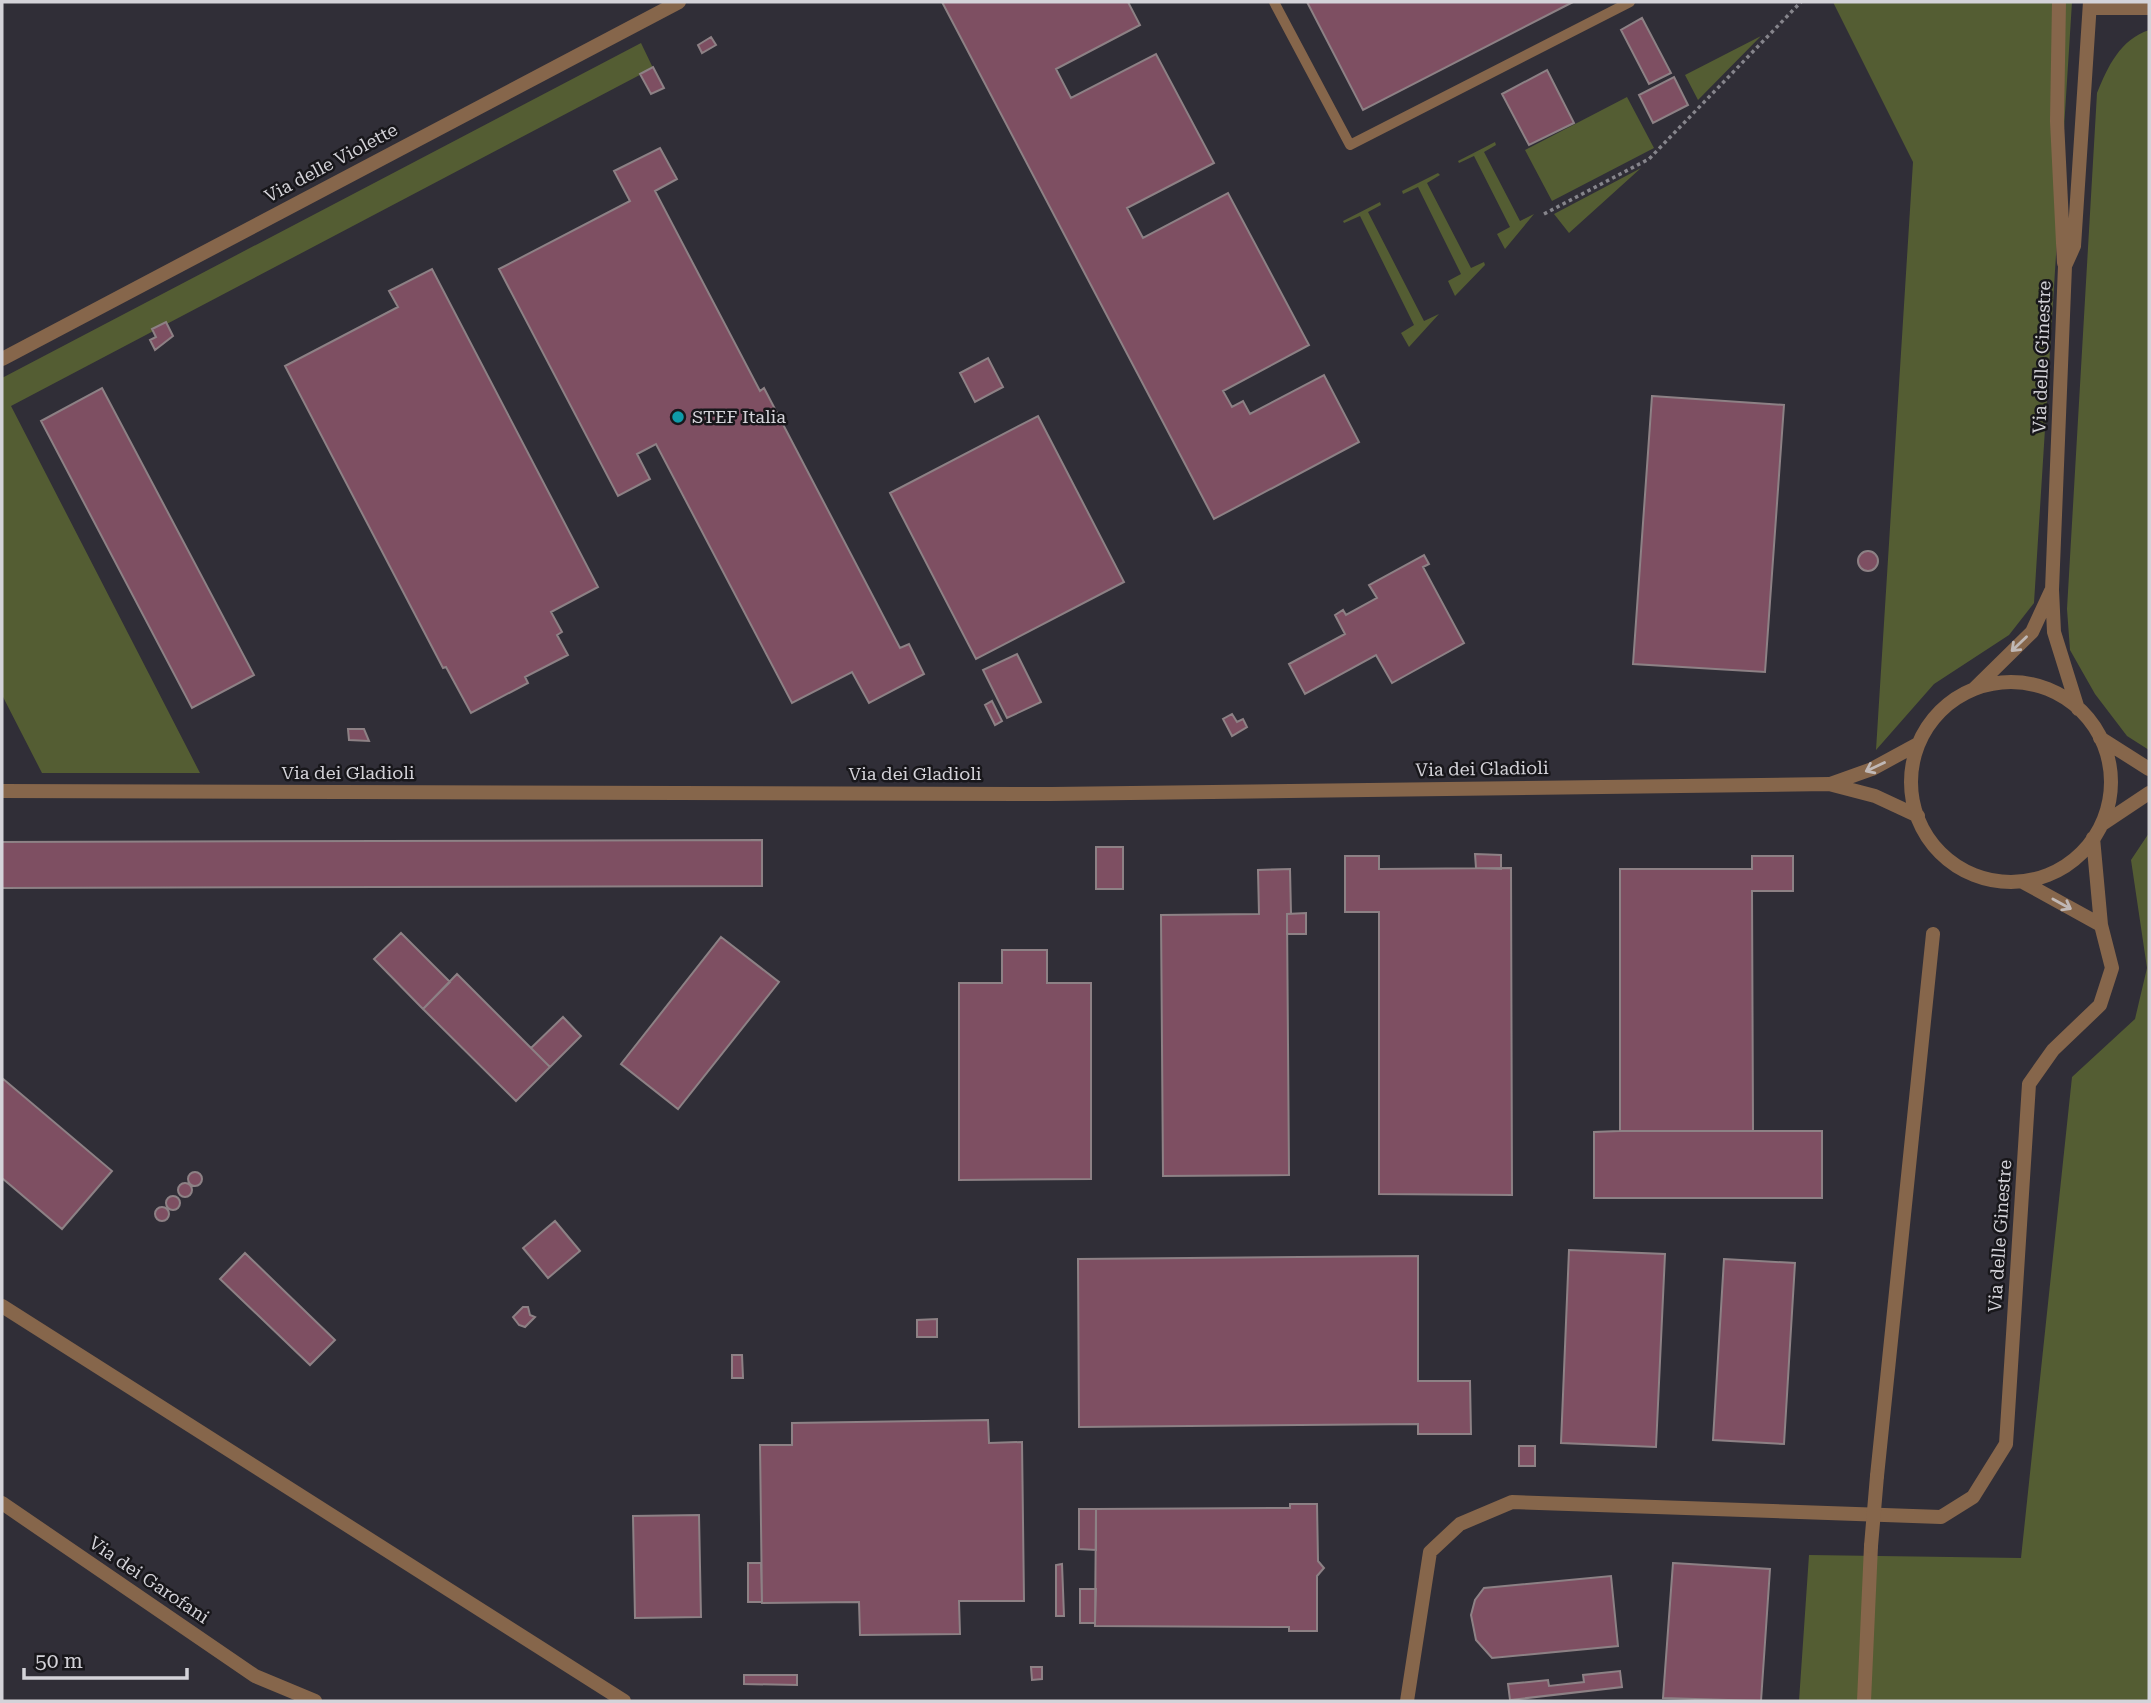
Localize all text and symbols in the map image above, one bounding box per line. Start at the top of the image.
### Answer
street label: Via delle Violette [261,119,401,206]
street label: Via delle Ginestre [2028,280,2055,434]
place label: STEF Italia [692,406,786,427]
marker: STEF Italia [670,409,686,425]
one-way arrow [2011,636,2028,653]
street label: Via dei Gladioli [1415,757,1549,780]
one-way arrow [1865,760,1886,774]
street label: Via dei Gladioli [281,762,415,783]
street label: Via dei Gladioli [848,763,982,784]
one-way arrow [2051,897,2072,911]
street label: Via delle Ginestre [1984,1159,2015,1313]
street label: Via dei Garofani [85,1532,214,1628]
scale bar [24,1636,187,1680]
text: 50 m [35,1649,83,1673]

